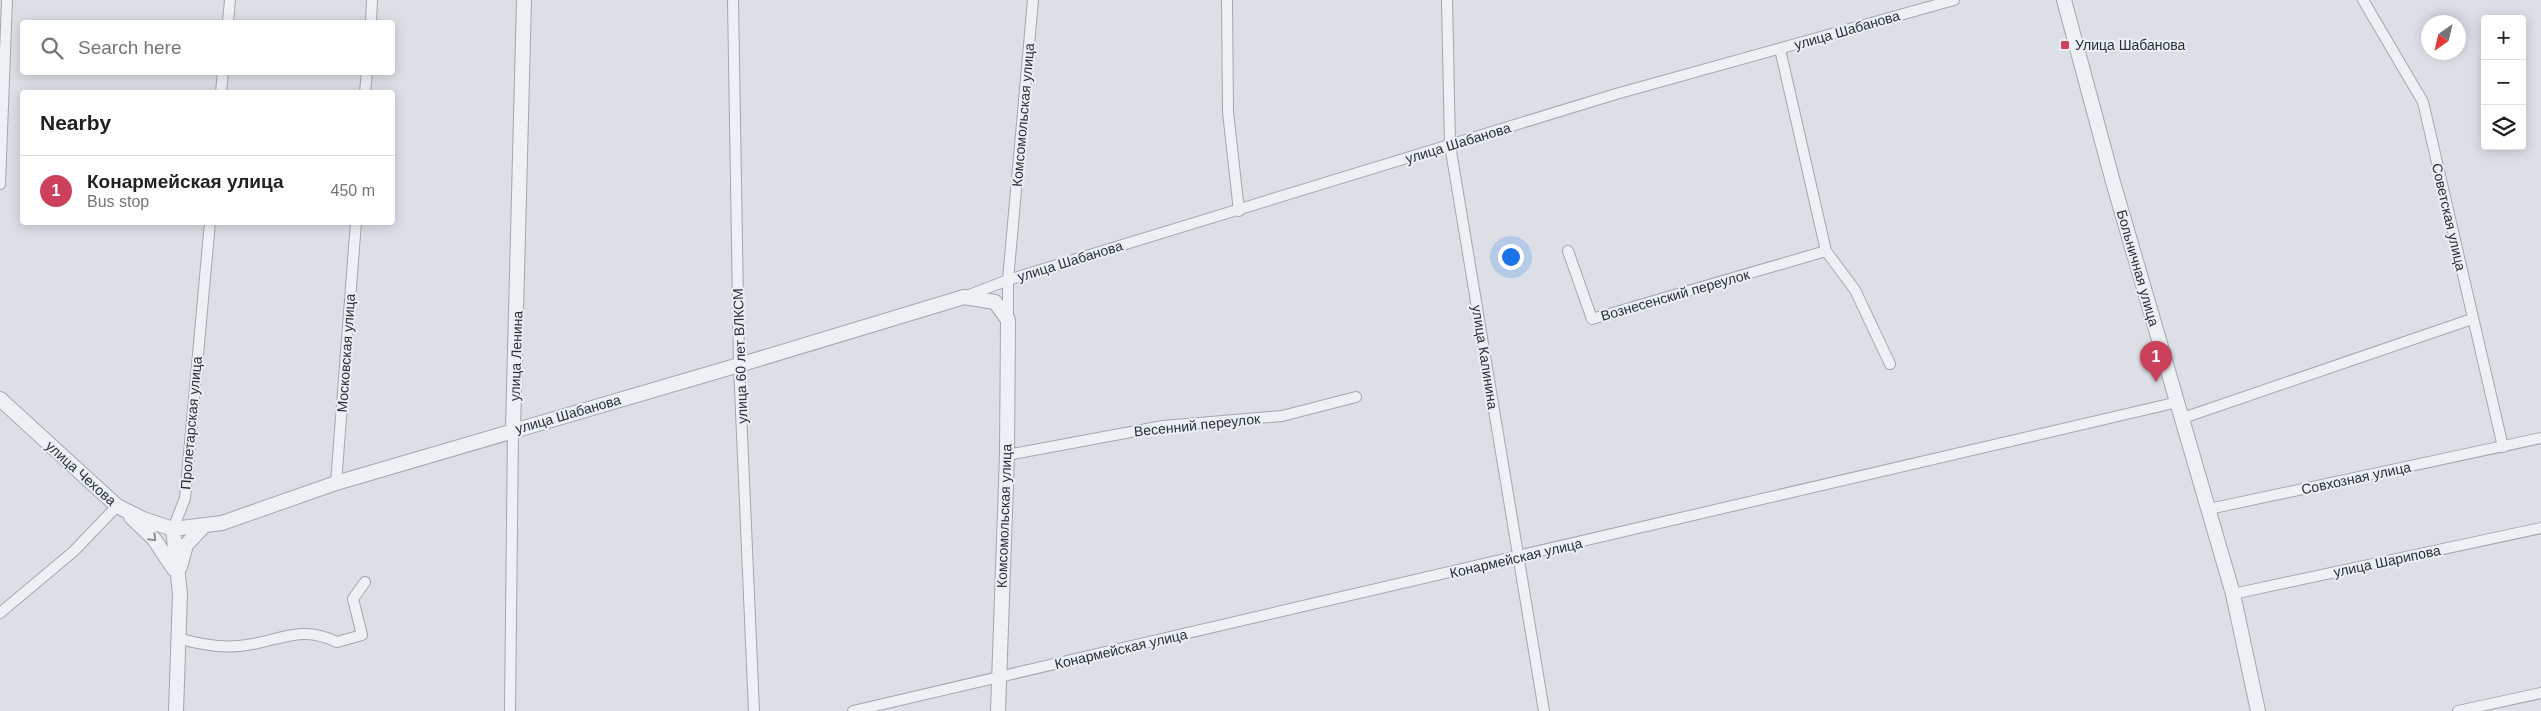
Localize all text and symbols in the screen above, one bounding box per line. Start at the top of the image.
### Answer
street label: улица Шабанова [1792,7,1902,53]
north arrow [2421,15,2466,60]
map controls [2481,15,2526,150]
button: + [2481,15,2526,60]
search box [20,20,395,75]
icon: search [38,34,66,62]
text: Search here [78,37,182,58]
place label: Улица Шабанова [2075,37,2186,53]
marker: Улица Шабанова [2059,39,2071,51]
street label: Комсомольская улица [1009,42,1037,188]
button: − [2481,60,2526,105]
button: layers [2481,105,2526,150]
text: Nearby [40,111,111,134]
street label: улица Шабанова [1404,119,1513,167]
street label: Советская улица [2429,162,2469,273]
text: Конармейская улица [87,171,283,192]
text: 1 [52,182,60,199]
text: 450 m [331,182,375,199]
text: Bus stop [87,193,149,210]
street label: Больничная улица [2114,208,2162,328]
street label: улица Шабанова [1016,237,1125,285]
your location [1498,244,1524,270]
street label: Вознесенский переулок [1599,266,1752,324]
street label: улица 60 лет ВЛКСМ [730,288,750,424]
street label: Московская улица [334,293,358,413]
street label: улица Калинина [1469,304,1501,410]
street label: улица Ленина [506,310,526,401]
pin: 1 [2140,341,2172,382]
street label: Пролетарская улица [177,355,205,490]
street label: улица Шабанова [513,391,623,437]
street label: Весенний переулок [1133,410,1262,440]
street label: улица Чехова [43,437,120,509]
street label: Комсомольская улица [993,443,1015,588]
street label: Совхозная улица [2300,459,2412,497]
one-way arrow [147,532,156,541]
street label: Конармейская улица [1448,535,1584,581]
street label: улица Шарипова [2332,542,2442,580]
street label: Конармейская улица [1053,626,1189,672]

